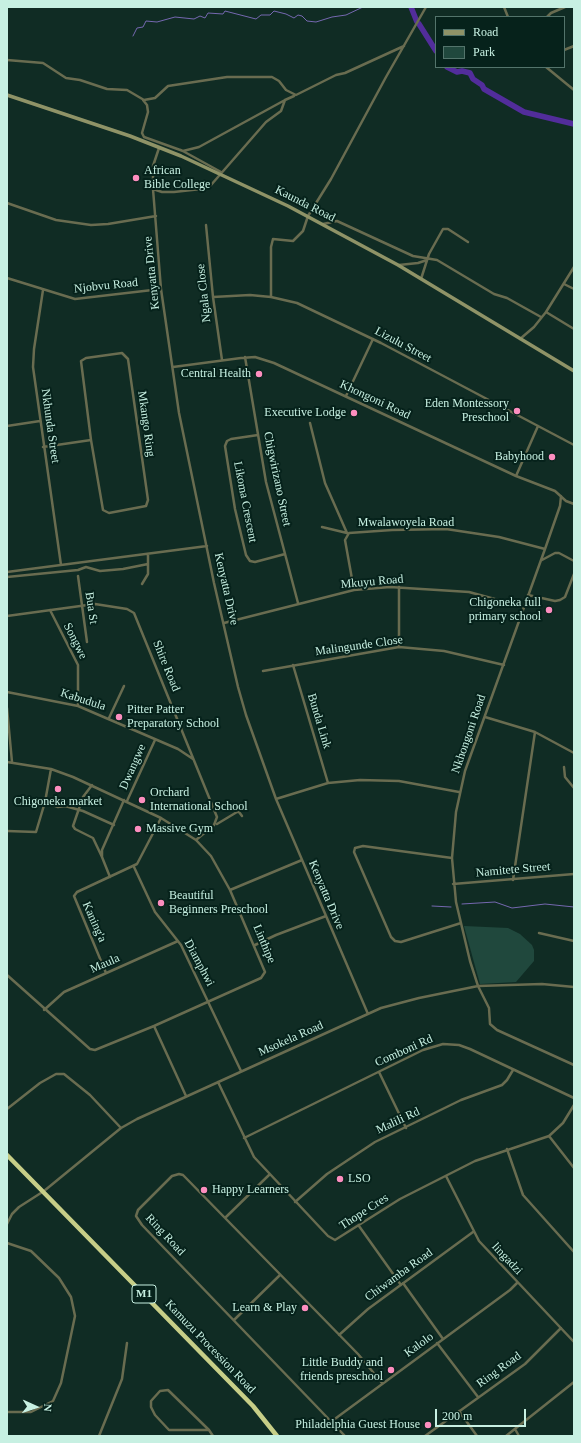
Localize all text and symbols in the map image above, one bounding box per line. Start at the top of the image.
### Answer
legend [435,16,565,68]
text: Road [473,25,498,39]
text: Park [473,45,495,59]
place label: African Bible College [144,164,210,192]
marker: African Bible College [131,173,141,183]
street label: Kaunda Road [272,183,338,225]
street label: Kenyatta Drive [141,236,163,310]
street label: Ngala Close [194,263,214,323]
street label: Njobvu Road [73,275,139,297]
street label: Lizulu Street [372,324,434,366]
place label: Central Health [181,367,251,381]
marker: Central Health [254,369,264,379]
street label: Khongoni Road [337,377,413,423]
street label: Nkhunda Street [38,388,62,464]
street label: Mkango Ring [134,390,158,458]
place label: Eden Montessory Preschool [425,397,509,425]
place label: Executive Lodge [264,406,346,420]
marker: Eden Montessory Preschool [512,406,522,416]
marker: Executive Lodge [349,408,359,418]
street label: Chigwirizano Street [260,430,294,528]
place label: Babyhood [495,450,544,464]
marker: Babyhood [547,452,557,462]
street label: Likoma Crescent [230,460,260,544]
street label: Mwalawoyela Road [358,516,454,530]
street label: Kenyatta Drive [211,552,241,626]
street label: Mkuyu Road [340,572,404,592]
street label: Bua St [82,591,100,625]
place label: Chigoneka full primary school [469,596,541,624]
marker: Chigoneka full primary school [544,605,554,615]
street label: Songwe [60,621,90,661]
street label: Malingunde Close [314,633,404,659]
street label: Shire Road [149,638,183,694]
street label: Kabudula [59,686,107,714]
street label: Bunda Link [304,692,334,750]
street label: Nkhongoni Road [449,693,489,775]
place label: Pitter Patter Preparatory School [127,703,219,731]
marker: Pitter Patter Preparatory School [114,712,124,722]
street label: Dwangwe [117,742,149,792]
marker: Chigoneka market [53,784,63,794]
place label: Orchard International School [150,786,248,814]
place label: Chigoneka market [14,795,102,809]
marker: Orchard International School [137,795,147,805]
place label: Massive Gym [146,822,213,836]
marker: Massive Gym [133,824,143,834]
street label: Kenyatta Drive [305,858,347,932]
street label: Namitete Street [475,860,551,880]
place label: Beautiful Beginners Preschool [169,889,268,917]
marker: Beautiful Beginners Preschool [156,898,166,908]
street label: Kaning'a [79,900,109,944]
street label: Linthipe [249,922,279,966]
street label: Diamphwi [181,937,217,989]
street label: Maula [88,951,122,977]
street label: Msokela Road [256,1018,326,1060]
street label: Comboni Rd [373,1032,435,1070]
street label: Malili Rd [374,1105,422,1137]
place label: LSO [348,1172,371,1186]
marker: LSO [335,1174,345,1184]
place label: Happy Learners [212,1183,289,1197]
marker: Happy Learners [199,1185,209,1195]
street label: Thope Cres [337,1191,391,1233]
street label: Ring Road [142,1211,188,1259]
street label: lingadzi [489,1240,525,1278]
street label: Chiwamba Road [362,1246,436,1304]
road number: M1 [132,1285,156,1303]
street label: Kamuzu Procession Road [162,1297,258,1397]
place label: Learn & Play [232,1301,297,1315]
marker: Learn & Play [300,1303,310,1313]
street label: Kalolo [402,1330,436,1360]
street label: Ring Road [474,1349,524,1391]
place label: Little Buddy and friends preschool [300,1356,383,1384]
marker: Little Buddy and friends preschool [386,1365,396,1375]
north arrow [16,1387,56,1427]
scale bar [437,1401,528,1427]
text: N [42,1403,54,1412]
text: 200 m [442,1409,472,1423]
place label: Philadelphia Guest House [295,1418,420,1432]
marker: Philadelphia Guest House [423,1420,433,1430]

